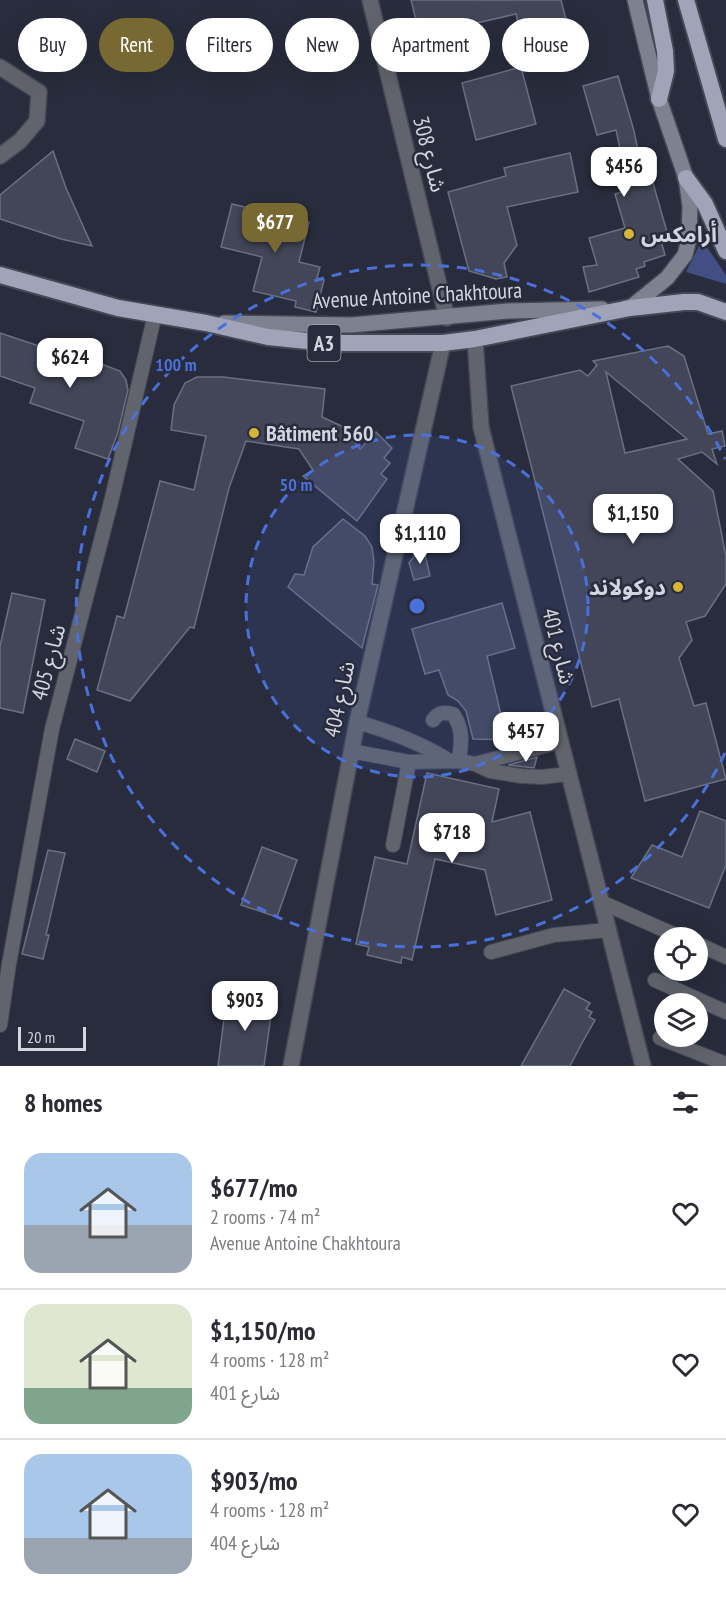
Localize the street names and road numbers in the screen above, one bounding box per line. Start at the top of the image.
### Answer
street label: شارع 308 [404,113,453,196]
street label: Avenue Antoine Chakhtoura [311,276,523,314]
road number: A3 [308,325,340,361]
street label: شارع 401 [533,605,582,688]
street label: شارع 405 [24,621,74,704]
street label: شارع 404 [317,658,364,740]

